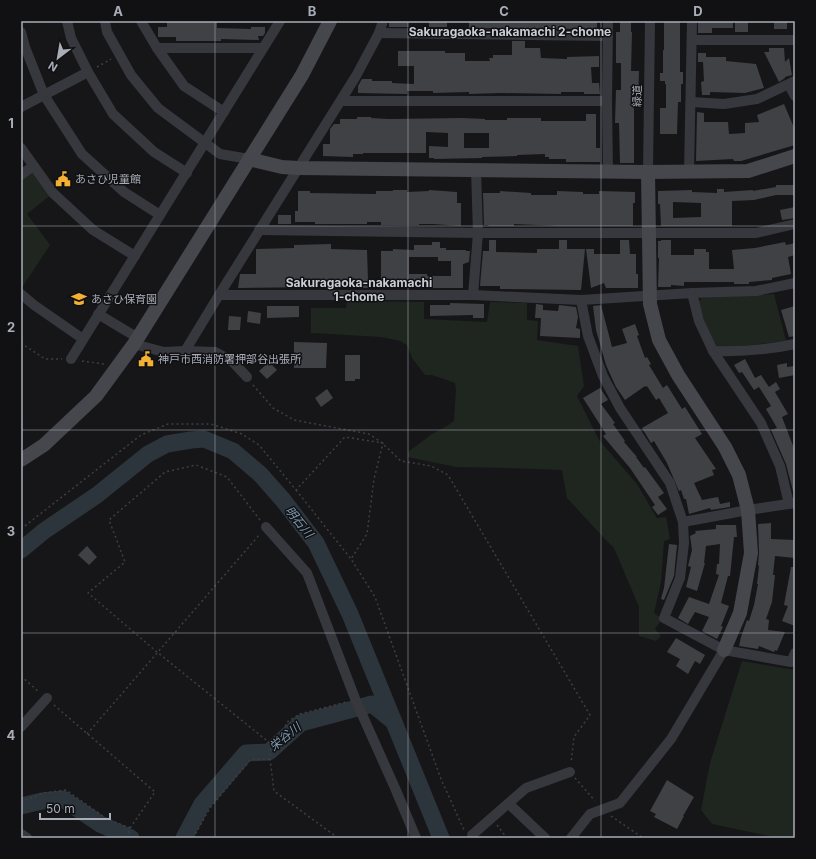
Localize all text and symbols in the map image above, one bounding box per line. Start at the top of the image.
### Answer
text: A [113,3,123,19]
text: B [308,3,317,19]
text: C [499,3,509,19]
text: D [693,3,703,19]
district label: Sakuragaoka-nakamachi 2-chome [409,24,611,39]
north arrow [38,38,78,78]
text: N [46,58,60,75]
street label: 緑道 [630,85,644,107]
text: 1 [8,115,14,131]
public building icon: あさひ児童館 [54,170,72,188]
place label: あさひ児童館 [75,172,141,186]
district label: Sakuragaoka-nakamachi 1-chome [286,275,432,304]
school or university icon: あさひ保育園 [70,290,88,308]
place label: あさひ保育園 [91,292,157,306]
text: 2 [7,319,15,335]
public building icon: 神戸市西消防署押部谷出張所 [137,350,155,368]
place label: 神戸市西消防署押部谷出張所 [158,352,302,366]
water label: 明石川 [282,503,318,542]
text: 3 [7,523,15,539]
water label: 栄谷川 [266,718,305,754]
text: 4 [7,727,16,743]
scale bar [40,795,110,821]
text: 50 m [46,801,75,816]

